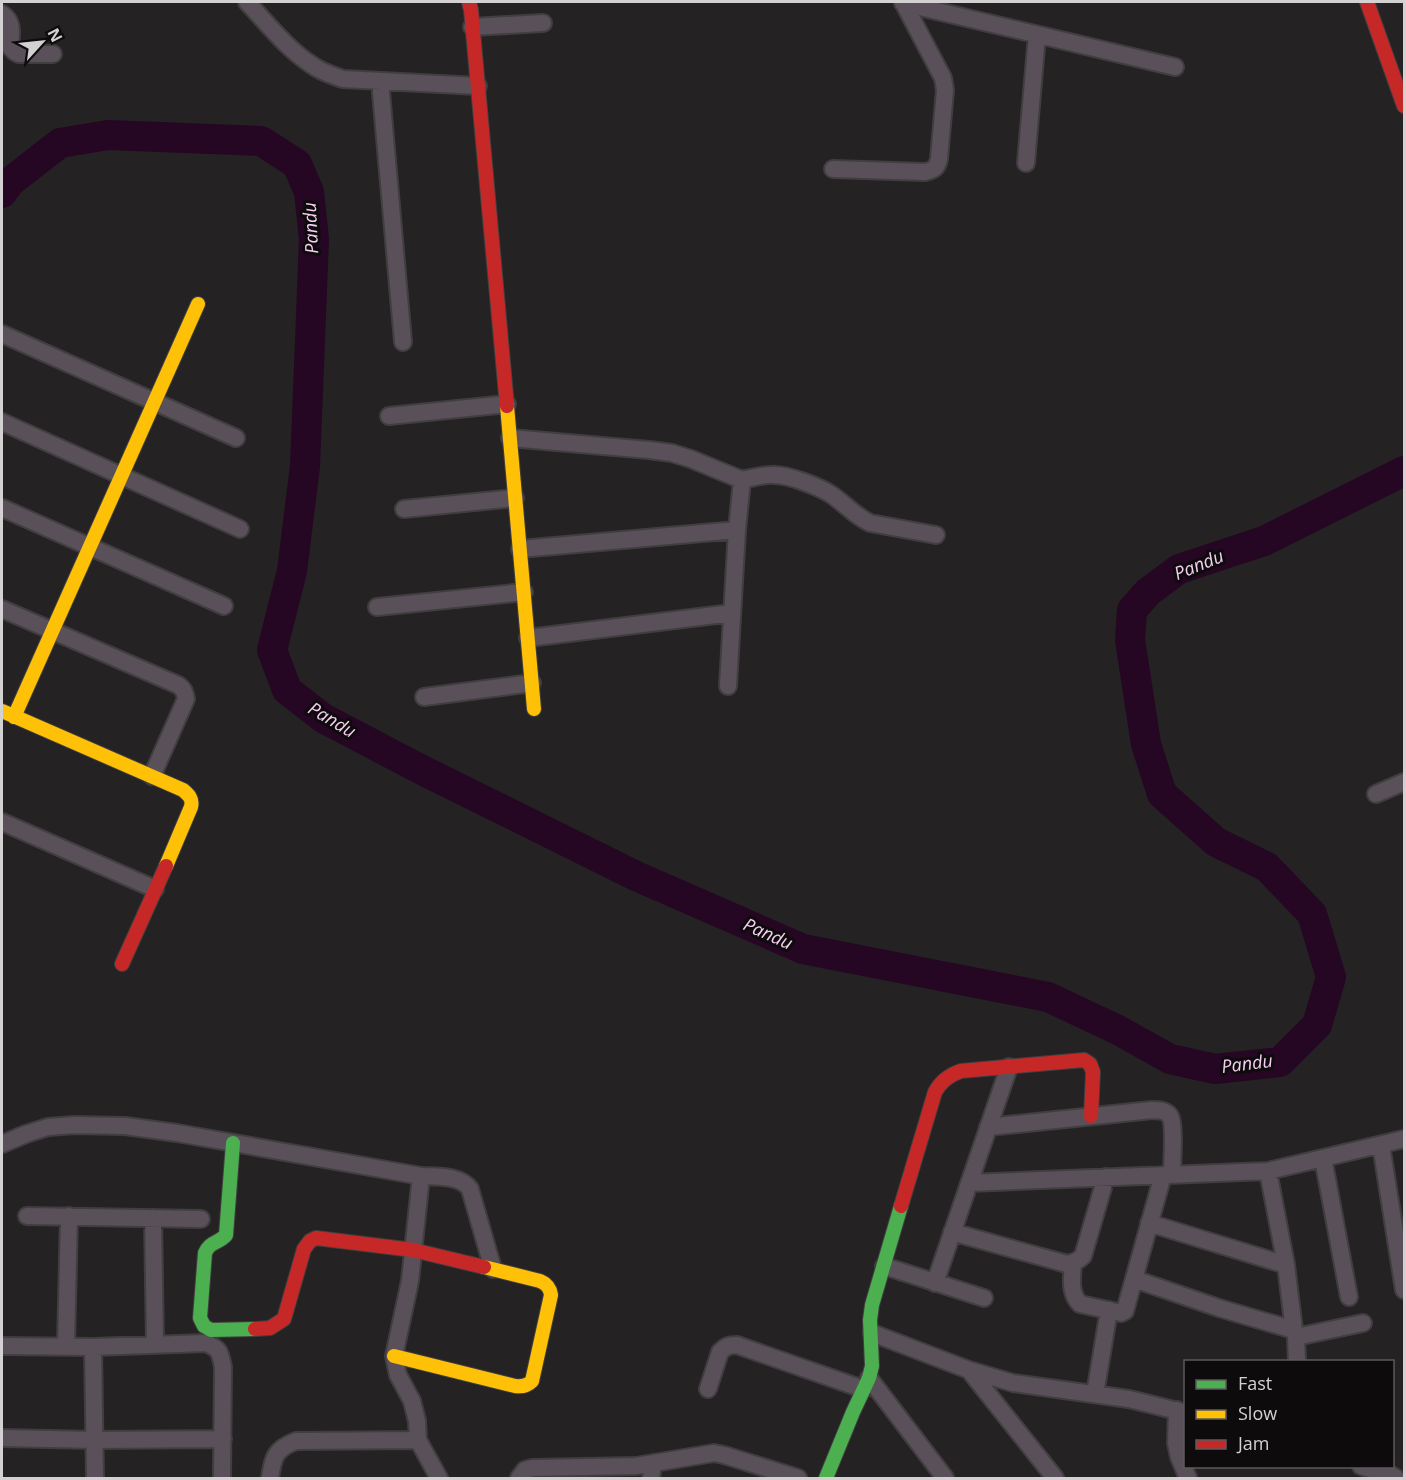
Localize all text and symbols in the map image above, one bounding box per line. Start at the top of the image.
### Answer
north arrow [12,12,72,72]
text: N [43,24,68,46]
water label: Pandu [297,202,323,254]
water label: Pandu [1170,543,1227,585]
water label: Pandu [304,696,361,743]
water label: Pandu [740,912,797,955]
water label: Pandu [1220,1048,1274,1078]
legend [1184,1360,1394,1468]
text: Fast [1238,1371,1272,1395]
text: Slow [1238,1401,1277,1425]
text: Jam [1236,1431,1270,1455]

